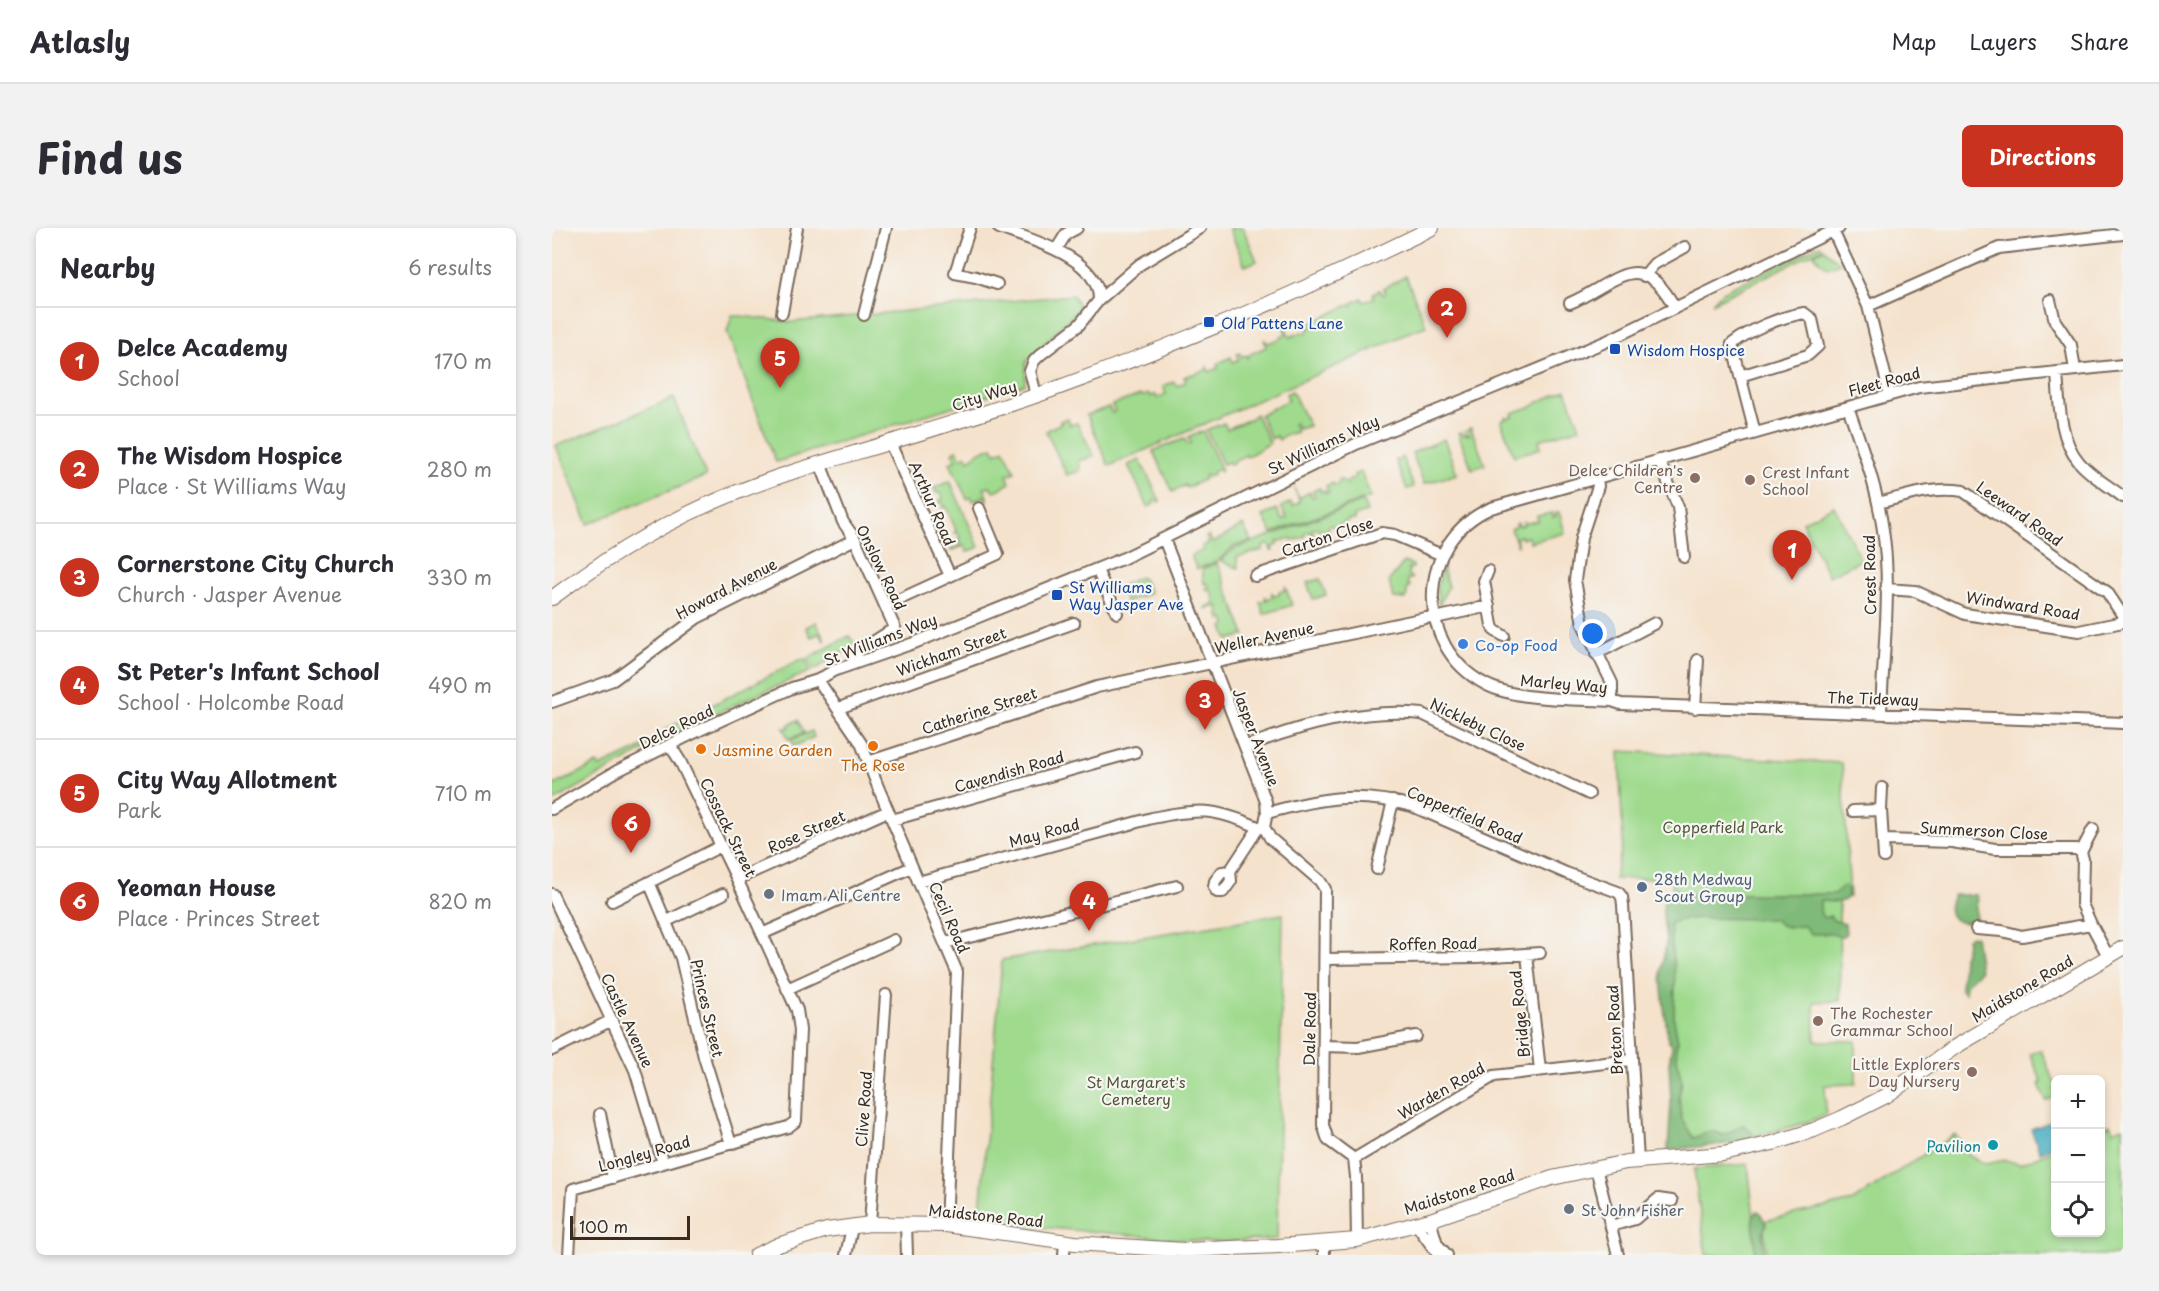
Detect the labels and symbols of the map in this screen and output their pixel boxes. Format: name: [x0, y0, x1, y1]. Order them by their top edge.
pin: 2: [1428, 288, 1466, 338]
place label: Old Pattens Lane: [1221, 311, 1343, 334]
marker: Old Pattens Lane: [1202, 315, 1216, 329]
pin: 5: [760, 338, 800, 388]
place label: Wisdom Hospice: [1627, 338, 1745, 361]
marker: Wisdom Hospice: [1608, 342, 1622, 356]
street label: Fleet Road: [1845, 360, 1923, 402]
street label: City Way: [948, 374, 1020, 416]
street label: St Williams Way: [1264, 408, 1382, 480]
street label: Arthur Road: [904, 457, 962, 549]
place label: Delce Children's Centre: [1569, 458, 1683, 498]
place label: Crest Infant School: [1762, 460, 1849, 500]
marker: Delce Children's Centre: [1688, 471, 1702, 485]
marker: Crest Infant School: [1743, 473, 1757, 487]
street label: Leeward Road: [1972, 475, 2068, 551]
street label: Carton Close: [1278, 510, 1376, 562]
street label: Onslow Road: [851, 520, 913, 614]
pin: 1: [1772, 530, 1812, 580]
street label: Crest Road: [1857, 535, 1881, 615]
street label: Howard Avenue: [671, 552, 781, 624]
place label: St Williams Way Jasper Ave: [1069, 575, 1184, 615]
street label: Windward Road: [1964, 585, 2082, 625]
marker: St Williams Way Jasper Ave: [1050, 588, 1064, 602]
street label: St Williams Way: [820, 607, 940, 671]
street label: Weller Avenue: [1212, 615, 1316, 659]
your location: [1578, 619, 1607, 648]
street label: Wickham Street: [893, 620, 1009, 682]
place label: Co-op Food: [1475, 633, 1558, 656]
marker: Co-op Food: [1456, 637, 1470, 651]
street label: Marley Way: [1519, 668, 1609, 698]
pin: 3: [1186, 680, 1224, 730]
street label: Catherine Street: [918, 681, 1040, 739]
street label: Jasper Avenue: [1228, 685, 1286, 789]
street label: The Tideway: [1827, 685, 1919, 711]
street label: Nickleby Close: [1426, 692, 1530, 756]
street label: Delce Road: [635, 698, 717, 754]
place label: Jasmine Garden: [713, 738, 833, 761]
marker: The Rose: [866, 739, 880, 753]
marker: Jasmine Garden: [694, 742, 708, 756]
street label: Cavendish Road: [951, 744, 1067, 798]
place label: The Rose: [841, 753, 905, 776]
street label: Cossack Street: [695, 773, 763, 881]
street label: Copperfield Road: [1404, 779, 1526, 849]
pin: 6: [612, 804, 650, 853]
street label: Rose Street: [763, 804, 849, 858]
street label: May Road: [1006, 812, 1082, 852]
park label: Copperfield Park: [1662, 815, 1784, 838]
street label: Summerson Close: [1919, 815, 2049, 845]
place label: 28th Medway Scout Group: [1654, 867, 1752, 907]
street label: Cecil Road: [924, 877, 976, 957]
marker: 28th Medway Scout Group: [1635, 880, 1649, 894]
pin: 4: [1070, 882, 1108, 931]
place label: Imam Ali Centre: [781, 883, 901, 906]
marker: Imam Ali Centre: [762, 887, 776, 901]
street label: Roffen Road: [1388, 931, 1478, 955]
street label: Maidstone Road: [1967, 948, 2077, 1028]
street label: Princes Street: [686, 957, 730, 1059]
street label: Castle Avenue: [596, 969, 660, 1071]
street label: Bridge Road: [1503, 969, 1535, 1059]
street label: Breton Road: [1600, 984, 1628, 1076]
street label: Dale Road: [1297, 992, 1321, 1066]
place label: The Rochester Grammar School: [1830, 1001, 1953, 1041]
marker: The Rochester Grammar School: [1811, 1014, 1825, 1028]
place label: Little Explorers Day Nursery: [1852, 1052, 1960, 1092]
street label: Warden Road: [1393, 1056, 1489, 1124]
marker: Little Explorers Day Nursery: [1965, 1065, 1979, 1079]
street label: Clive Road: [849, 1070, 877, 1148]
park label: St Margaret's Cemetery: [1086, 1070, 1186, 1110]
street label: Longley Road: [595, 1129, 693, 1177]
place label: Pavilion: [1926, 1134, 1981, 1157]
marker: Pavilion: [1986, 1138, 2000, 1152]
street label: Maidstone Road: [1401, 1162, 1517, 1220]
street label: Maidstone Road: [928, 1198, 1044, 1232]
place label: St John Fisher: [1581, 1198, 1684, 1221]
marker: St John Fisher: [1562, 1202, 1576, 1216]
scale bar: [570, 1213, 690, 1240]

